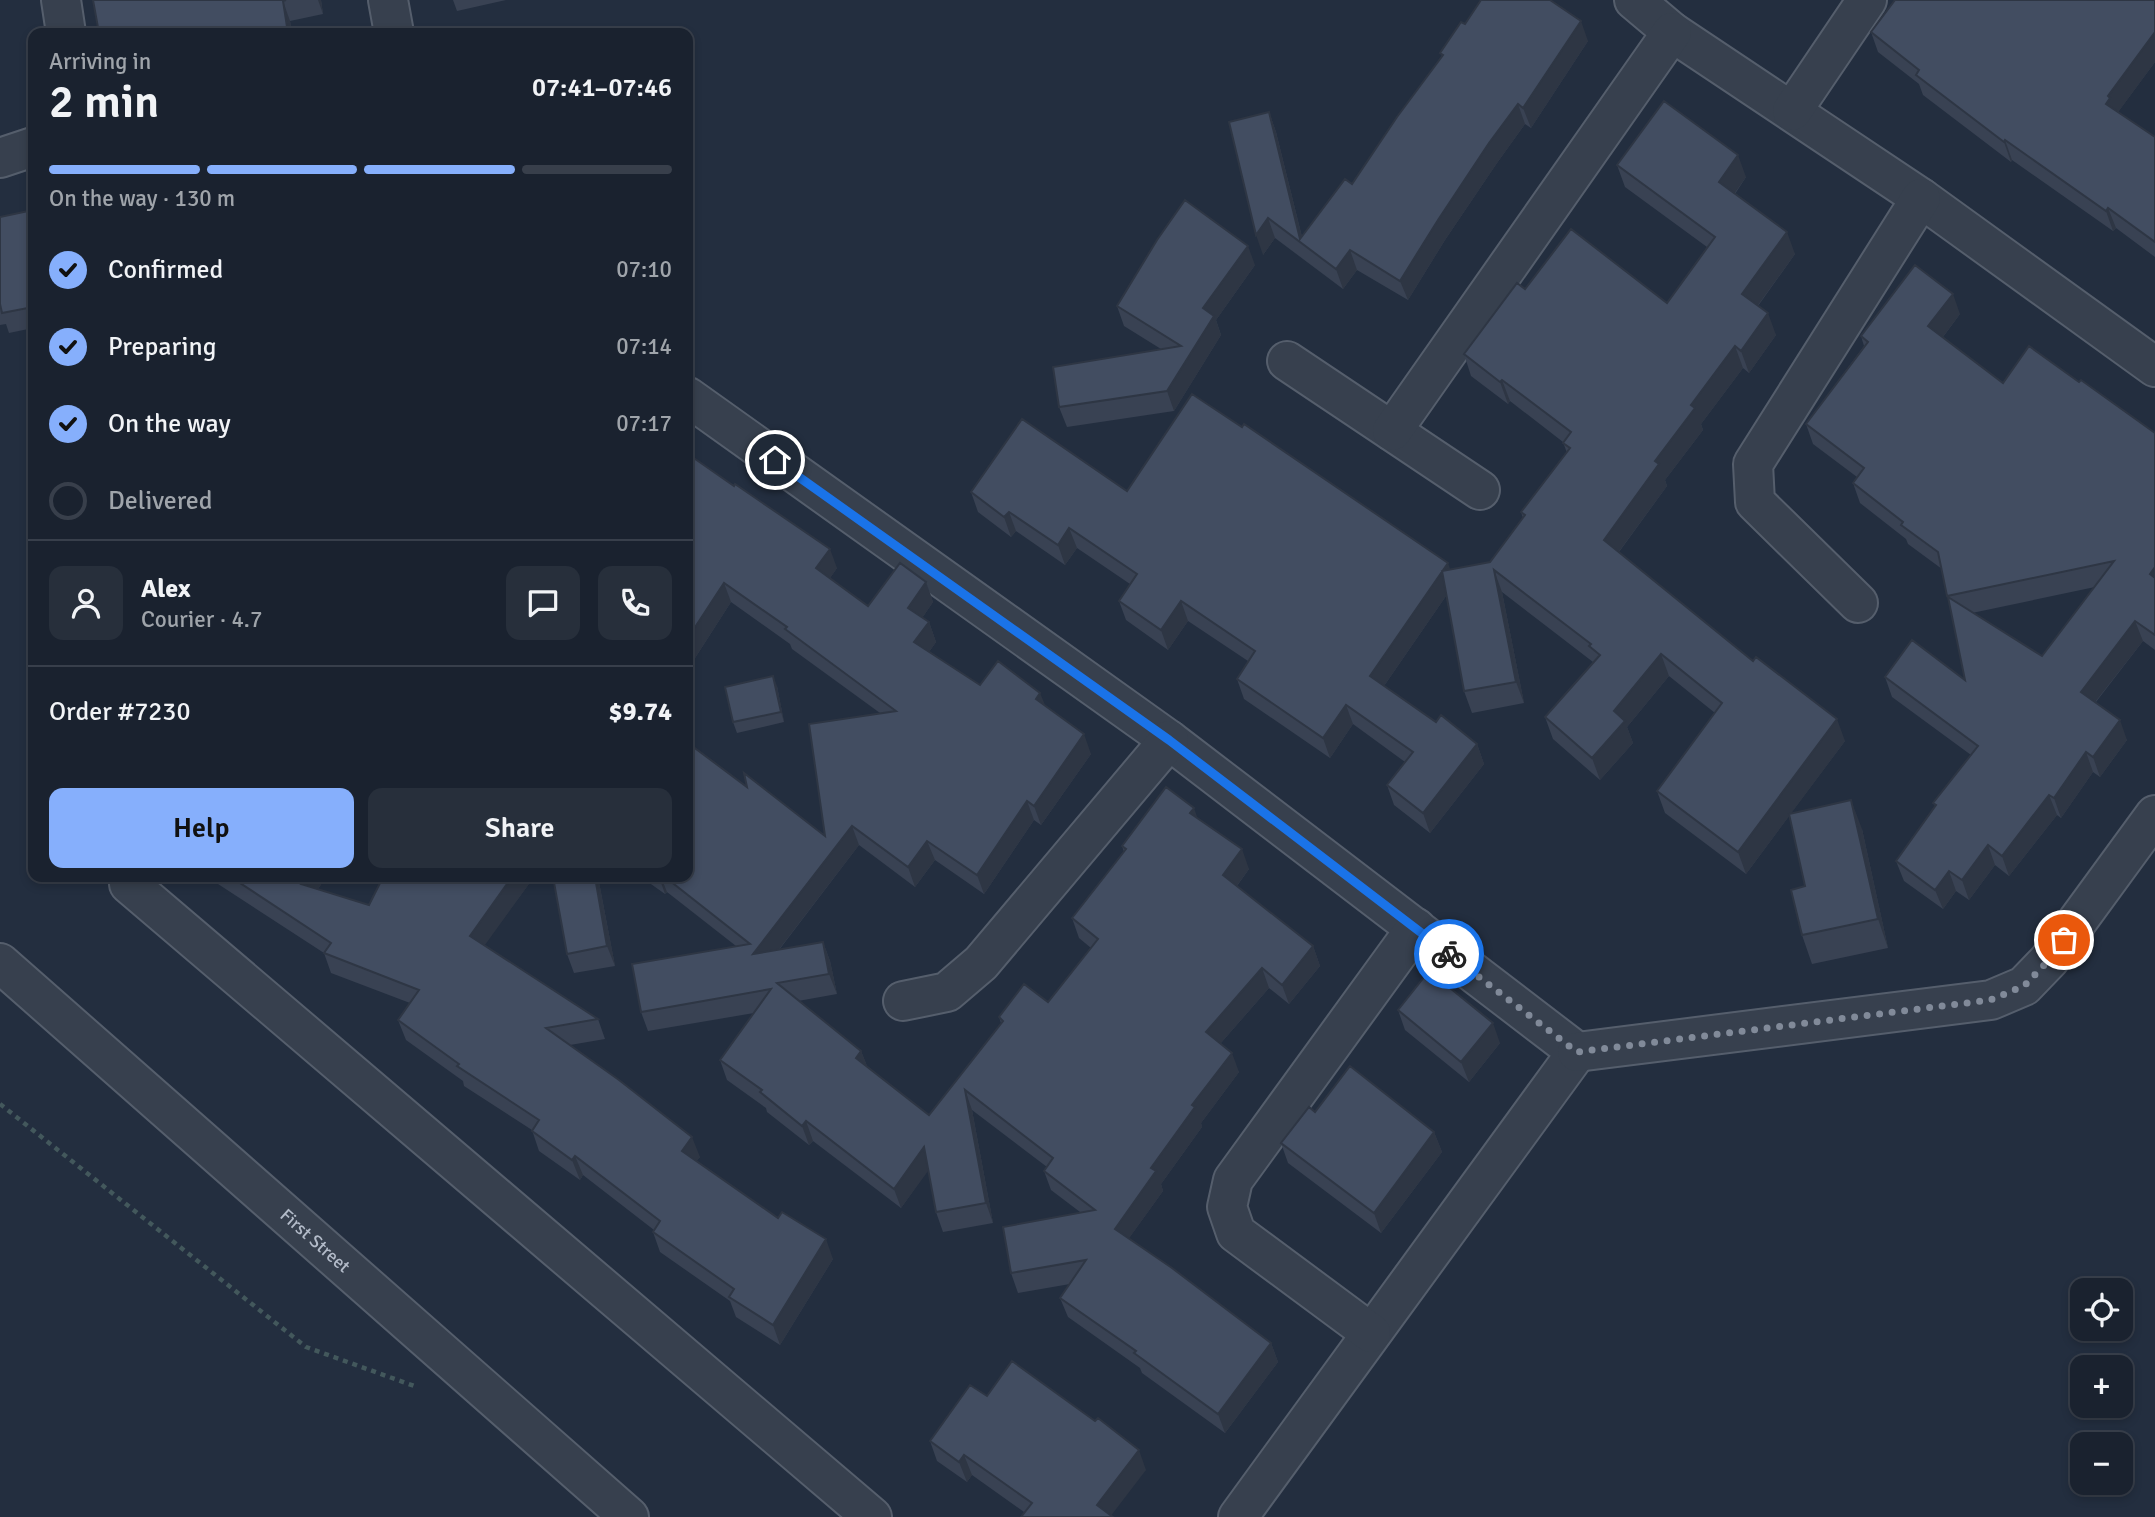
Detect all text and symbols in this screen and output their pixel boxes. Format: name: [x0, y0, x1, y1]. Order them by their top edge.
text: Arriving in: [49, 47, 151, 76]
text: 07:41–07:46: [532, 72, 672, 104]
text: 2 min: [49, 74, 159, 130]
text: On the way · 130 m: [49, 184, 235, 213]
icon: check: [49, 251, 87, 289]
text: Confirmed: [108, 254, 223, 286]
text: 07:10: [616, 255, 672, 284]
icon: check: [49, 328, 87, 366]
text: Preparing: [108, 331, 216, 363]
text: 07:14: [616, 332, 672, 361]
icon: check: [49, 405, 87, 443]
text: On the way: [108, 408, 231, 440]
text: 07:17: [616, 409, 672, 438]
pin: [745, 430, 805, 490]
icon: home: [756, 441, 794, 479]
text: Delivered: [108, 485, 213, 517]
button: person: [49, 566, 123, 640]
button: chat: [506, 566, 580, 640]
button: phone: [598, 566, 672, 640]
text: Alex: [141, 573, 191, 605]
text: Courier · 4.7: [141, 605, 262, 634]
text: Order #7230: [49, 696, 190, 728]
text: $9.74: [608, 696, 672, 728]
button: Help: [49, 788, 354, 868]
button: Share: [368, 788, 672, 868]
pin: [2034, 910, 2094, 970]
courier: [1414, 919, 1484, 989]
icon: bag: [2045, 921, 2083, 959]
icon: bike: [1430, 935, 1468, 973]
street label: First Street: [276, 1204, 355, 1277]
map controls: [2070, 1278, 2133, 1495]
button: locate: [2070, 1278, 2133, 1341]
button: +: [2070, 1355, 2133, 1418]
button: −: [2070, 1432, 2133, 1495]

